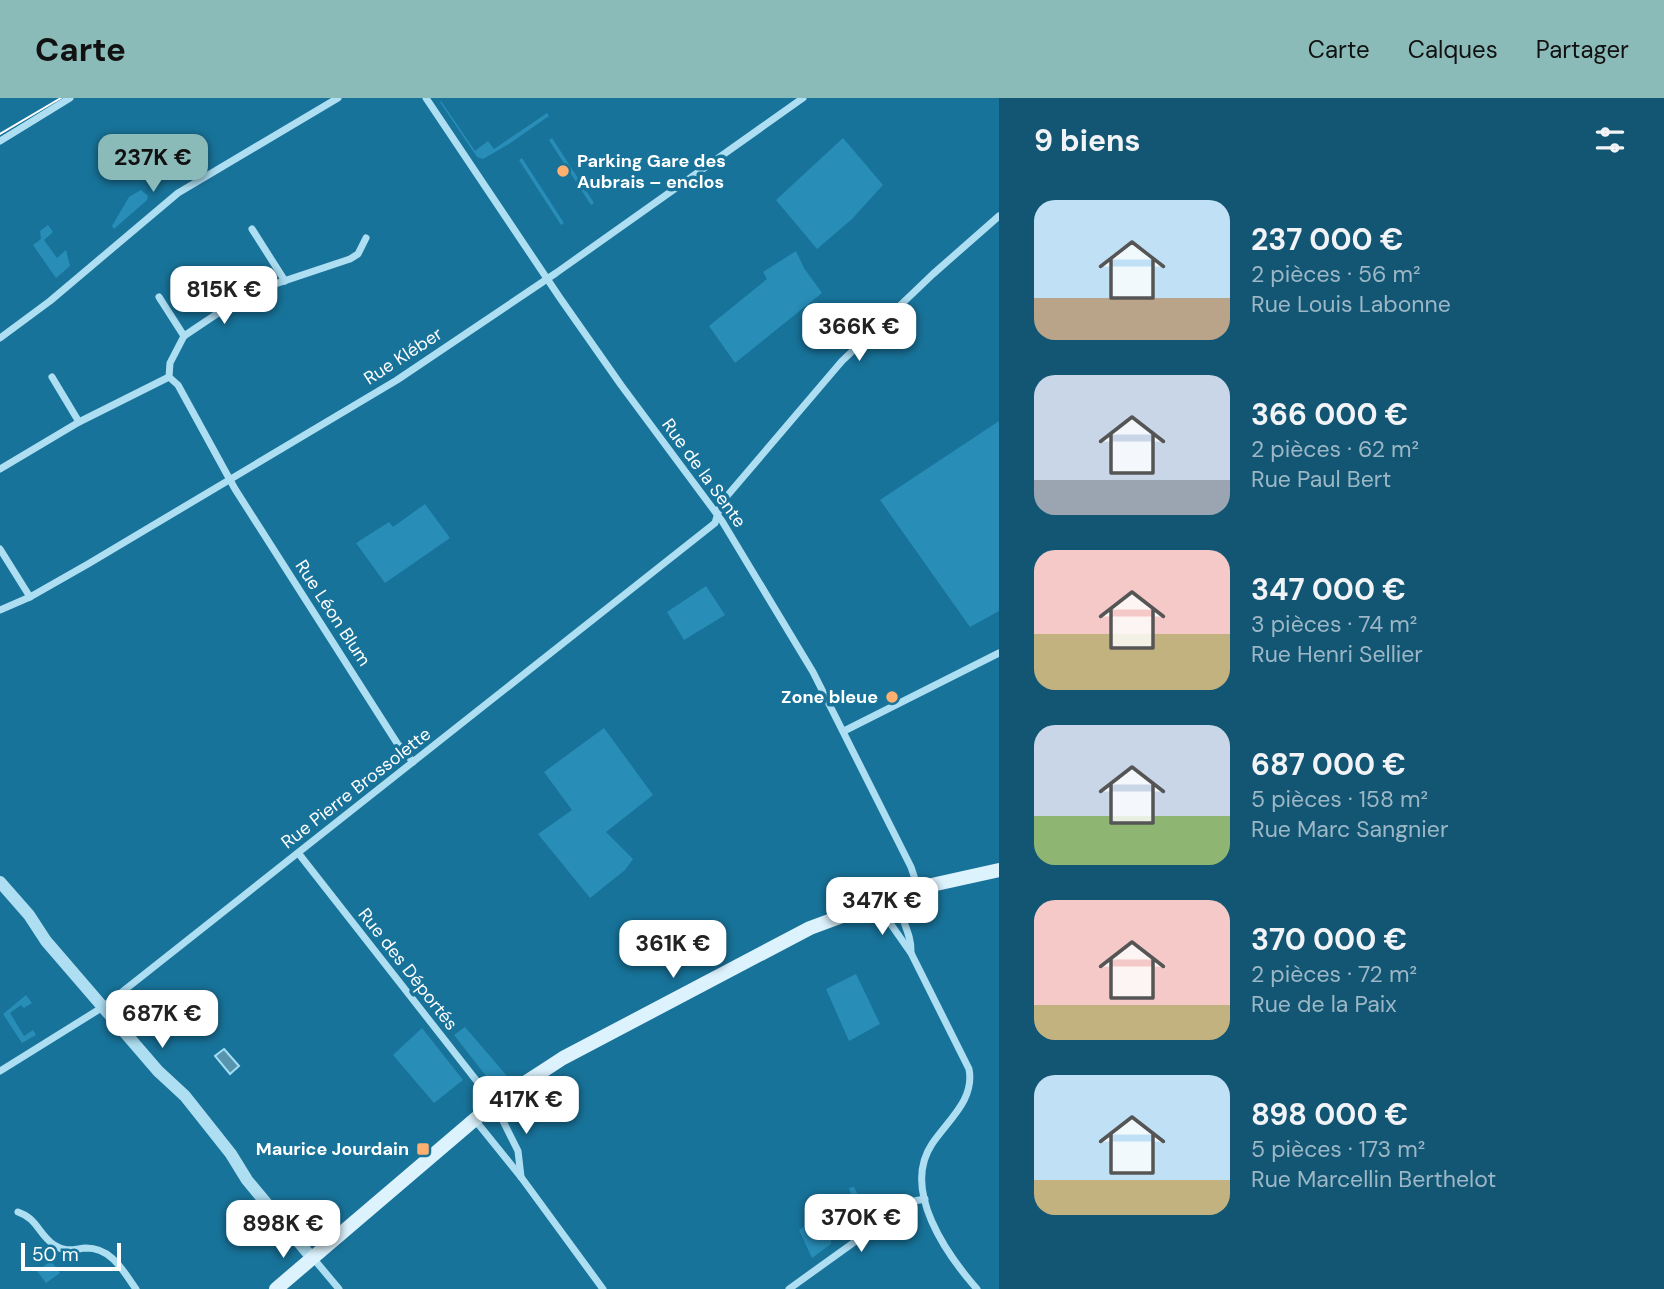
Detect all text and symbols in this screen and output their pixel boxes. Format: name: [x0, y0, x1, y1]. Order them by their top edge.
text: Carte: [35, 28, 126, 71]
text: Carte: [1308, 34, 1370, 65]
text: Calques: [1408, 34, 1498, 65]
text: Partager: [1536, 34, 1629, 65]
text: 9 biens: [1034, 121, 1141, 160]
icon: filters: [1591, 121, 1629, 159]
pin: 237K €: [96, 134, 210, 194]
text: 237K €: [114, 142, 192, 172]
place label: Parking Gare des Aubrais – enclos: [577, 149, 726, 194]
marker: Parking Gare des Aubrais – enclos: [555, 163, 571, 179]
text: 237 000 €: [1251, 220, 1403, 259]
icon: home: [1090, 228, 1174, 312]
text: 2 pièces · 56 m²: [1251, 259, 1421, 289]
pin: 815K €: [167, 266, 281, 326]
text: 815K €: [186, 274, 262, 304]
text: Rue Louis Labonne: [1251, 289, 1451, 319]
pin: 366K €: [802, 303, 916, 363]
text: 366K €: [818, 311, 900, 341]
street label: Rue Kléber: [359, 322, 447, 390]
text: 366 000 €: [1251, 395, 1408, 434]
icon: home: [1090, 403, 1174, 487]
street label: Rue de la Sente: [656, 414, 752, 532]
text: 2 pièces · 62 m²: [1251, 434, 1419, 464]
text: Rue Paul Bert: [1251, 464, 1391, 494]
street label: Rue Léon Blum: [290, 555, 376, 671]
text: 347 000 €: [1251, 570, 1406, 609]
icon: home: [1090, 578, 1174, 662]
text: 3 pièces · 74 m²: [1251, 609, 1417, 639]
text: Rue Henri Sellier: [1251, 639, 1423, 669]
place label: Zone bleue: [781, 685, 878, 709]
marker: Zone bleue: [884, 689, 900, 705]
street label: Rue Pierre Brossolette: [276, 722, 436, 854]
text: 687 000 €: [1251, 745, 1406, 784]
icon: home: [1090, 753, 1174, 837]
text: 5 pièces · 158 m²: [1251, 784, 1428, 814]
text: Rue Marc Sangnier: [1251, 814, 1448, 844]
pin: 347K €: [825, 878, 939, 937]
text: 347K €: [842, 885, 922, 915]
street label: Rue des Déportés: [353, 903, 463, 1035]
pin: 361K €: [616, 920, 730, 980]
text: 370 000 €: [1251, 920, 1407, 959]
text: 361K €: [635, 928, 711, 958]
icon: home: [1090, 928, 1174, 1012]
text: 2 pièces · 72 m²: [1251, 959, 1417, 989]
text: Rue de la Paix: [1251, 989, 1397, 1019]
pin: 687K €: [105, 990, 219, 1050]
text: 687K €: [122, 998, 202, 1028]
pin: 417K €: [469, 1076, 583, 1136]
text: 417K €: [489, 1084, 563, 1114]
text: 898 000 €: [1251, 1095, 1408, 1134]
icon: home: [1090, 1103, 1174, 1187]
text: 5 pièces · 173 m²: [1251, 1134, 1425, 1164]
place label: Maurice Jourdain: [256, 1137, 409, 1161]
marker: Maurice Jourdain: [415, 1141, 431, 1157]
text: Rue Marcellin Berthelot: [1251, 1164, 1496, 1194]
pin: 370K €: [804, 1194, 918, 1254]
pin: 898K €: [226, 1200, 340, 1260]
text: 370K €: [821, 1202, 901, 1232]
text: 898K €: [242, 1208, 324, 1238]
scale bar: [21, 1240, 121, 1272]
text: 50 m: [32, 1242, 79, 1267]

